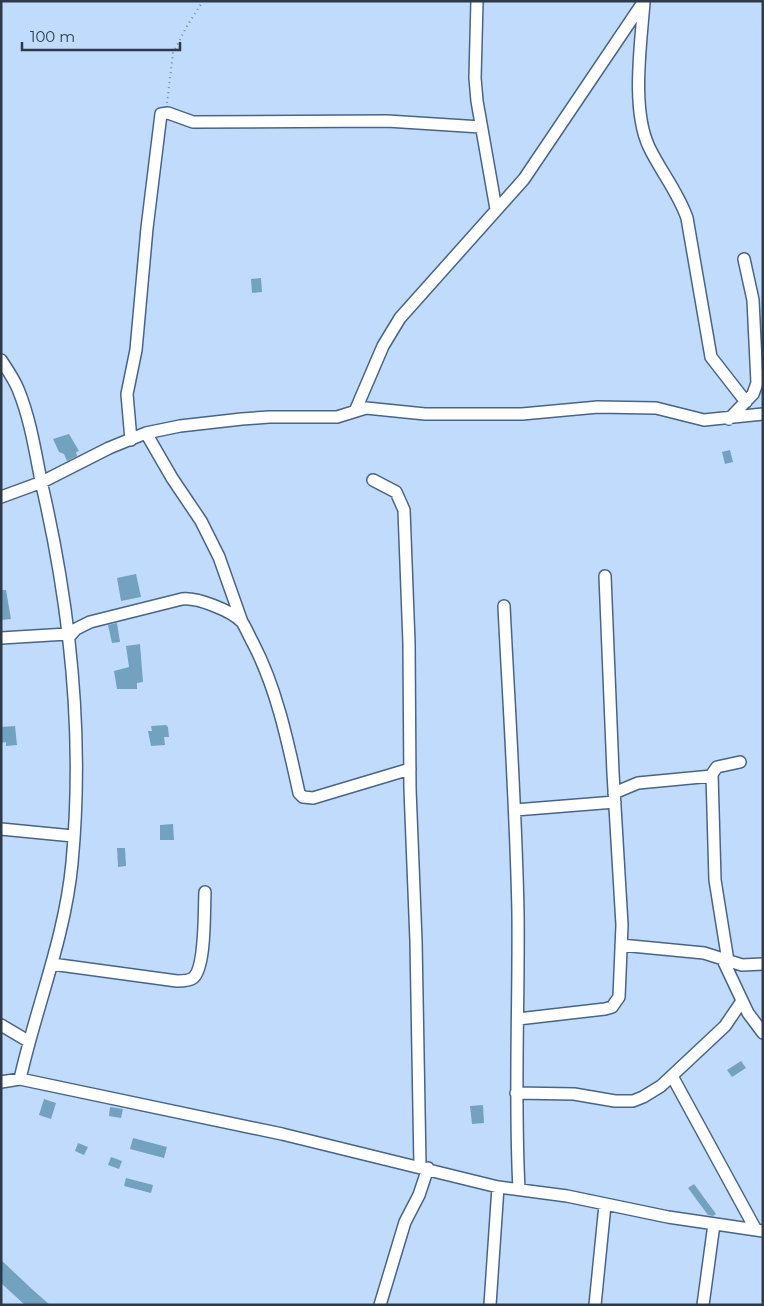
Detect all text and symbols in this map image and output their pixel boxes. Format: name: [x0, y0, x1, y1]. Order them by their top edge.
scale bar: [22, 20, 180, 52]
text: 100 m: [30, 27, 75, 46]

